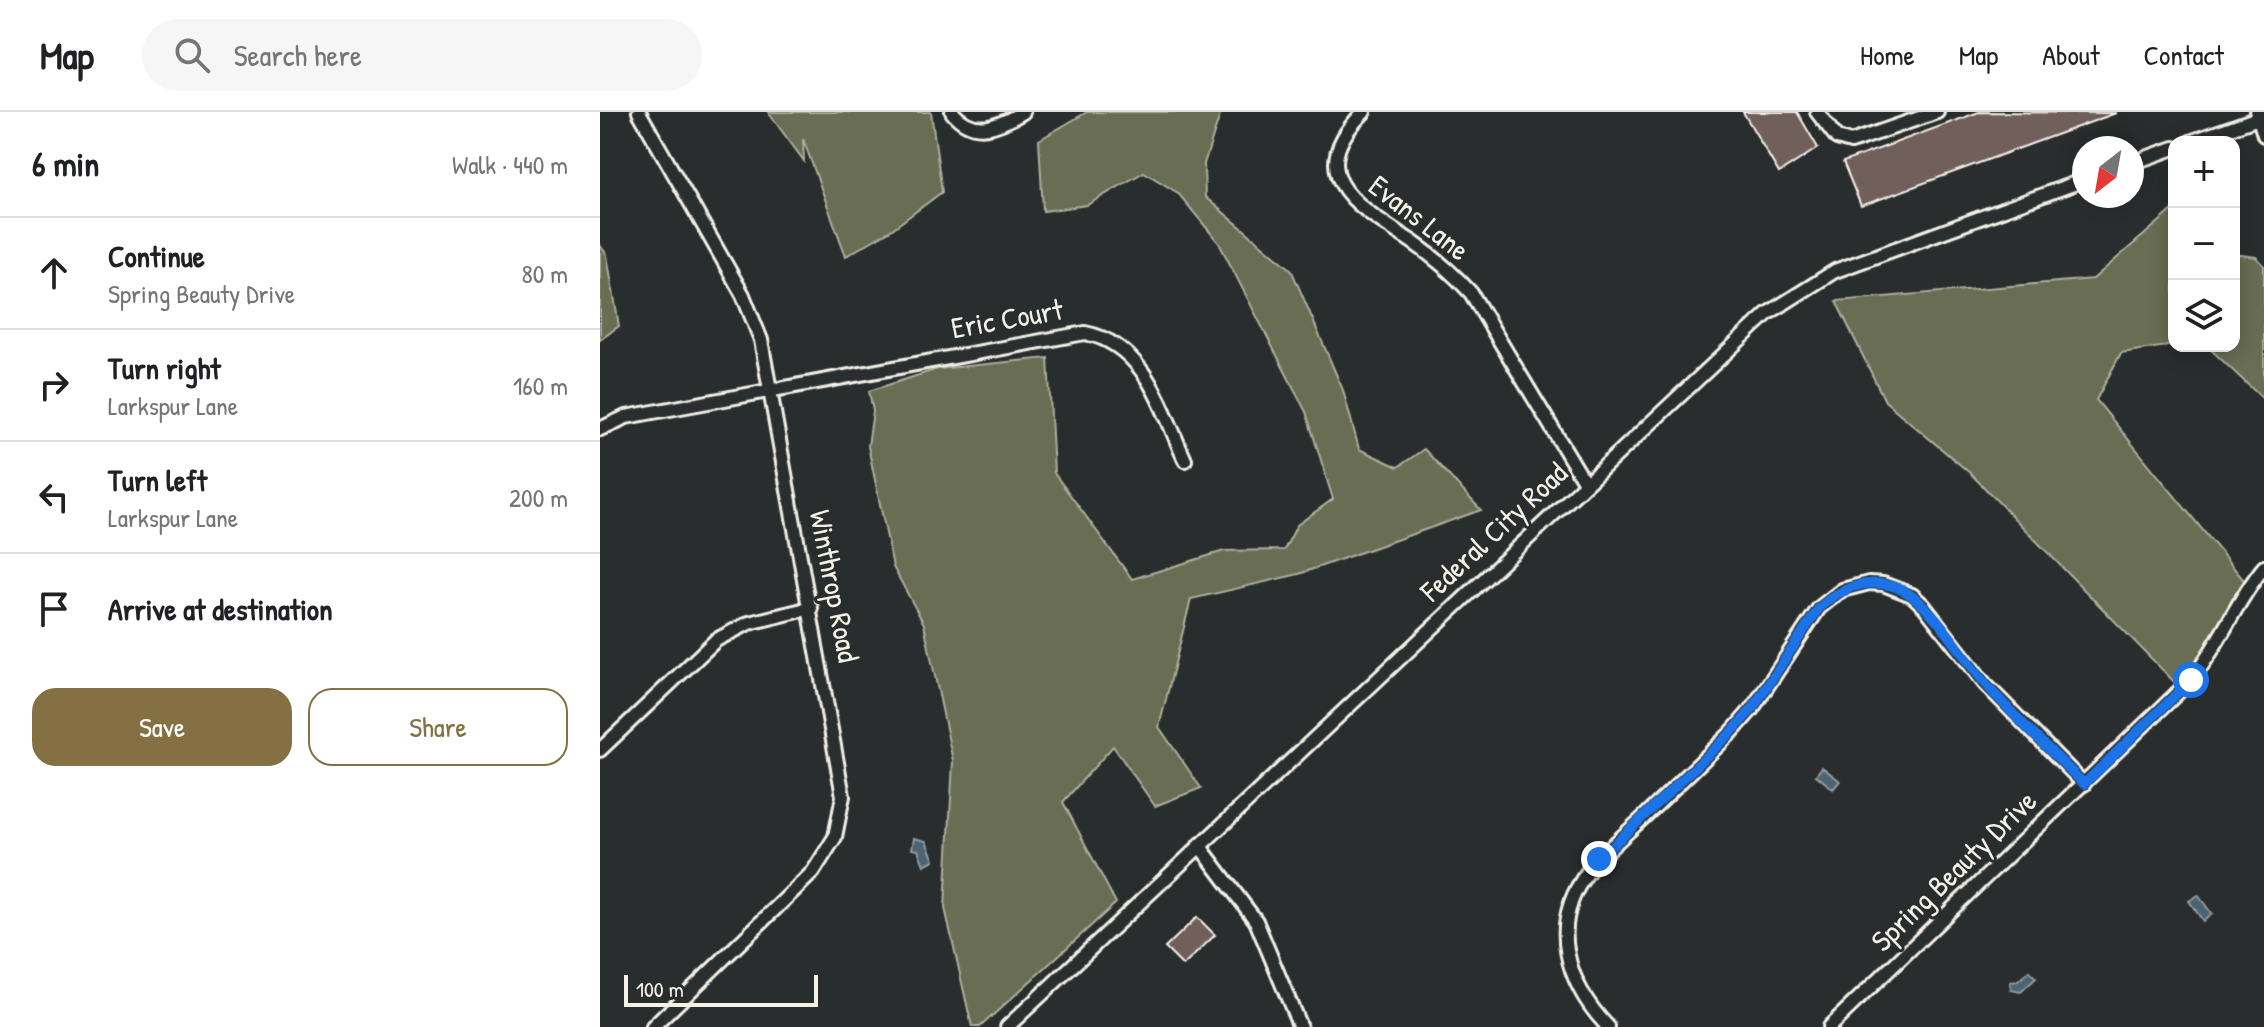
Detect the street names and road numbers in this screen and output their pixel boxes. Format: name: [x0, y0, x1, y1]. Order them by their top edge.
street label: Evans Lane: [1361, 165, 1478, 269]
street label: Eric Court: [948, 288, 1066, 347]
street label: Federal City Road: [1410, 453, 1576, 610]
street label: Winthrop Road: [801, 506, 869, 666]
street label: Spring Beauty Drive: [1862, 781, 2045, 960]

